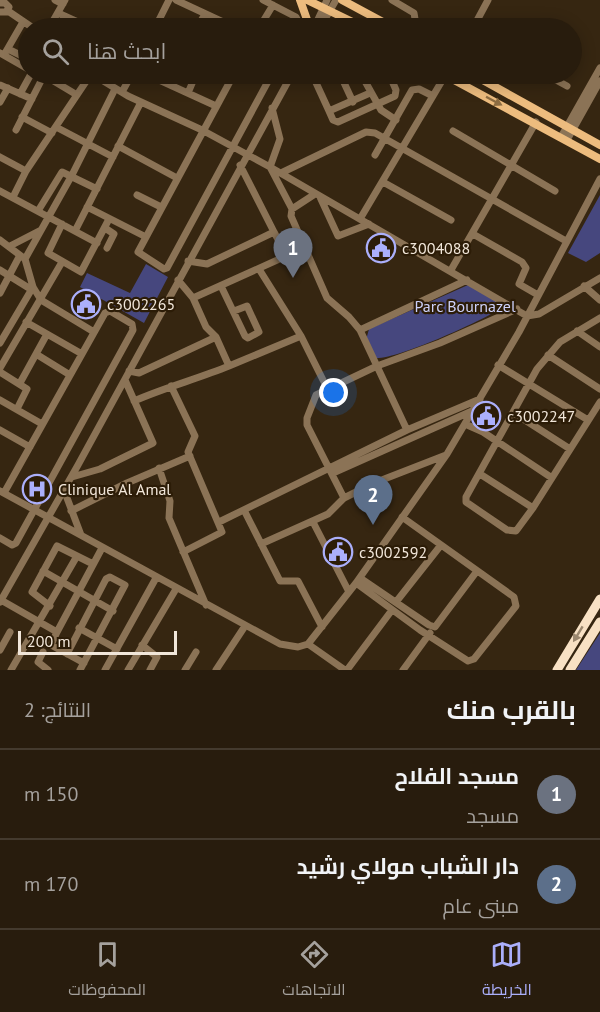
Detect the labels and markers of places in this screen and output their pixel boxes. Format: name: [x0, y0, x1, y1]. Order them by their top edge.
pin: 1: [274, 228, 312, 278]
public building icon: c3004088: [365, 232, 397, 264]
place label: c3004088: [402, 238, 470, 258]
public building icon: c3002265: [70, 288, 102, 320]
place label: c3002265: [107, 294, 175, 314]
public building icon: c3002247: [470, 400, 502, 432]
place label: c3002247: [507, 406, 575, 426]
hospital icon: Clinique Al Amal: [21, 473, 53, 505]
pin: 2: [354, 476, 392, 525]
place label: Clinique Al Amal: [58, 479, 171, 499]
public building icon: c3002592: [322, 536, 354, 568]
place label: c3002592: [359, 542, 427, 562]

